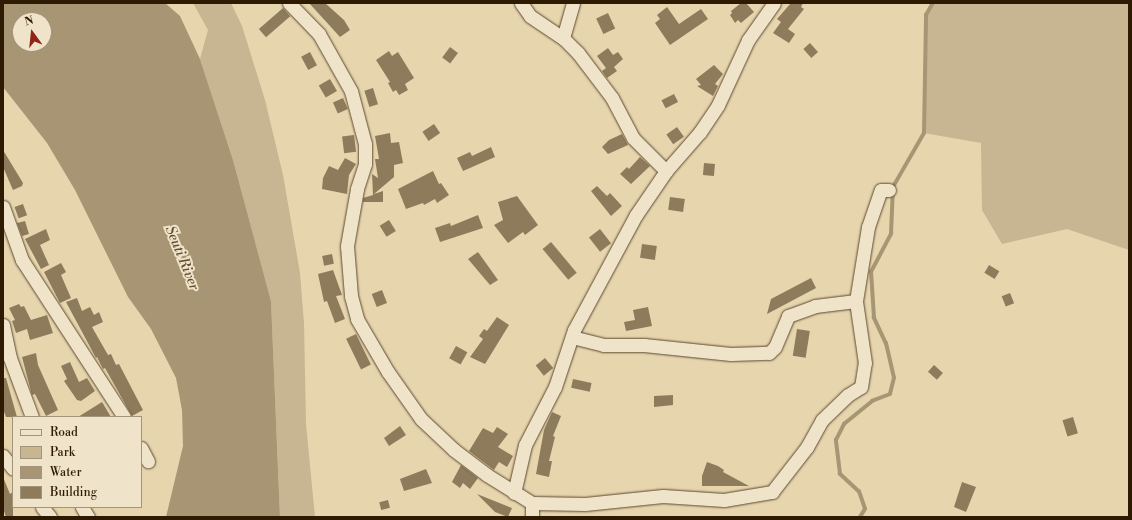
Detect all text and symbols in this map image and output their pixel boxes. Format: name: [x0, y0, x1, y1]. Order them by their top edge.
north arrow: [12, 12, 52, 52]
text: N: [23, 13, 35, 29]
water label: Seuti River: [161, 223, 203, 293]
legend: [12, 416, 142, 508]
text: Road: [50, 425, 78, 440]
text: Park: [50, 445, 75, 460]
text: Water: [50, 465, 82, 480]
text: Building: [50, 485, 97, 500]

